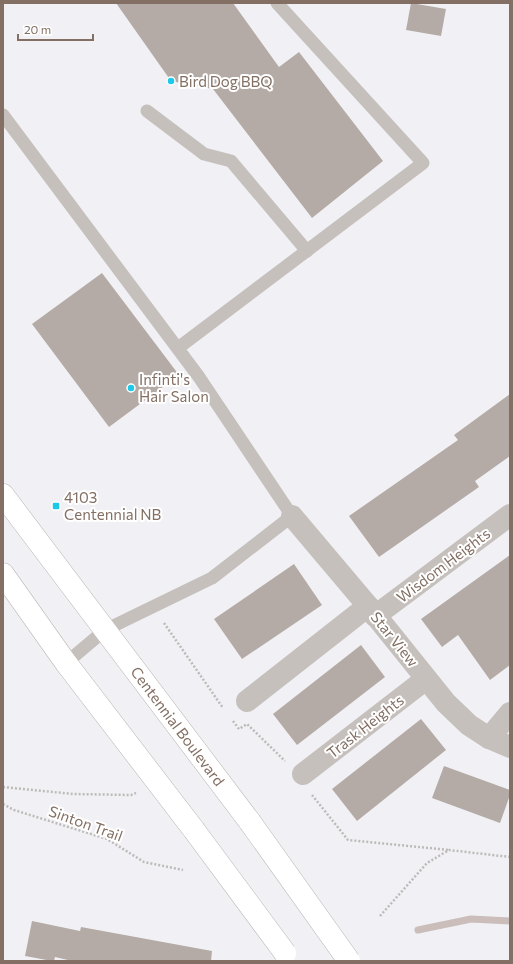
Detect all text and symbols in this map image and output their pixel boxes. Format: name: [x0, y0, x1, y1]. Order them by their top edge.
scale bar: [18, 16, 93, 42]
text: 20 m: [24, 22, 51, 36]
place label: Bird Dog BBQ: [179, 72, 272, 90]
marker: Bird Dog BBQ: [166, 76, 176, 86]
place label: Infinti's Hair Salon: [139, 370, 209, 405]
marker: Infinti's Hair Salon: [126, 383, 136, 393]
place label: 4103 Centennial NB: [64, 488, 162, 523]
marker: 4103 Centennial NB: [51, 501, 61, 511]
street label: Wisdom Heights: [393, 524, 493, 606]
street label: Star View: [367, 608, 423, 670]
street label: Centennial Boulevard: [127, 663, 229, 789]
street label: Trask Heights: [323, 690, 407, 762]
street label: Sinton Trail: [47, 801, 125, 845]

